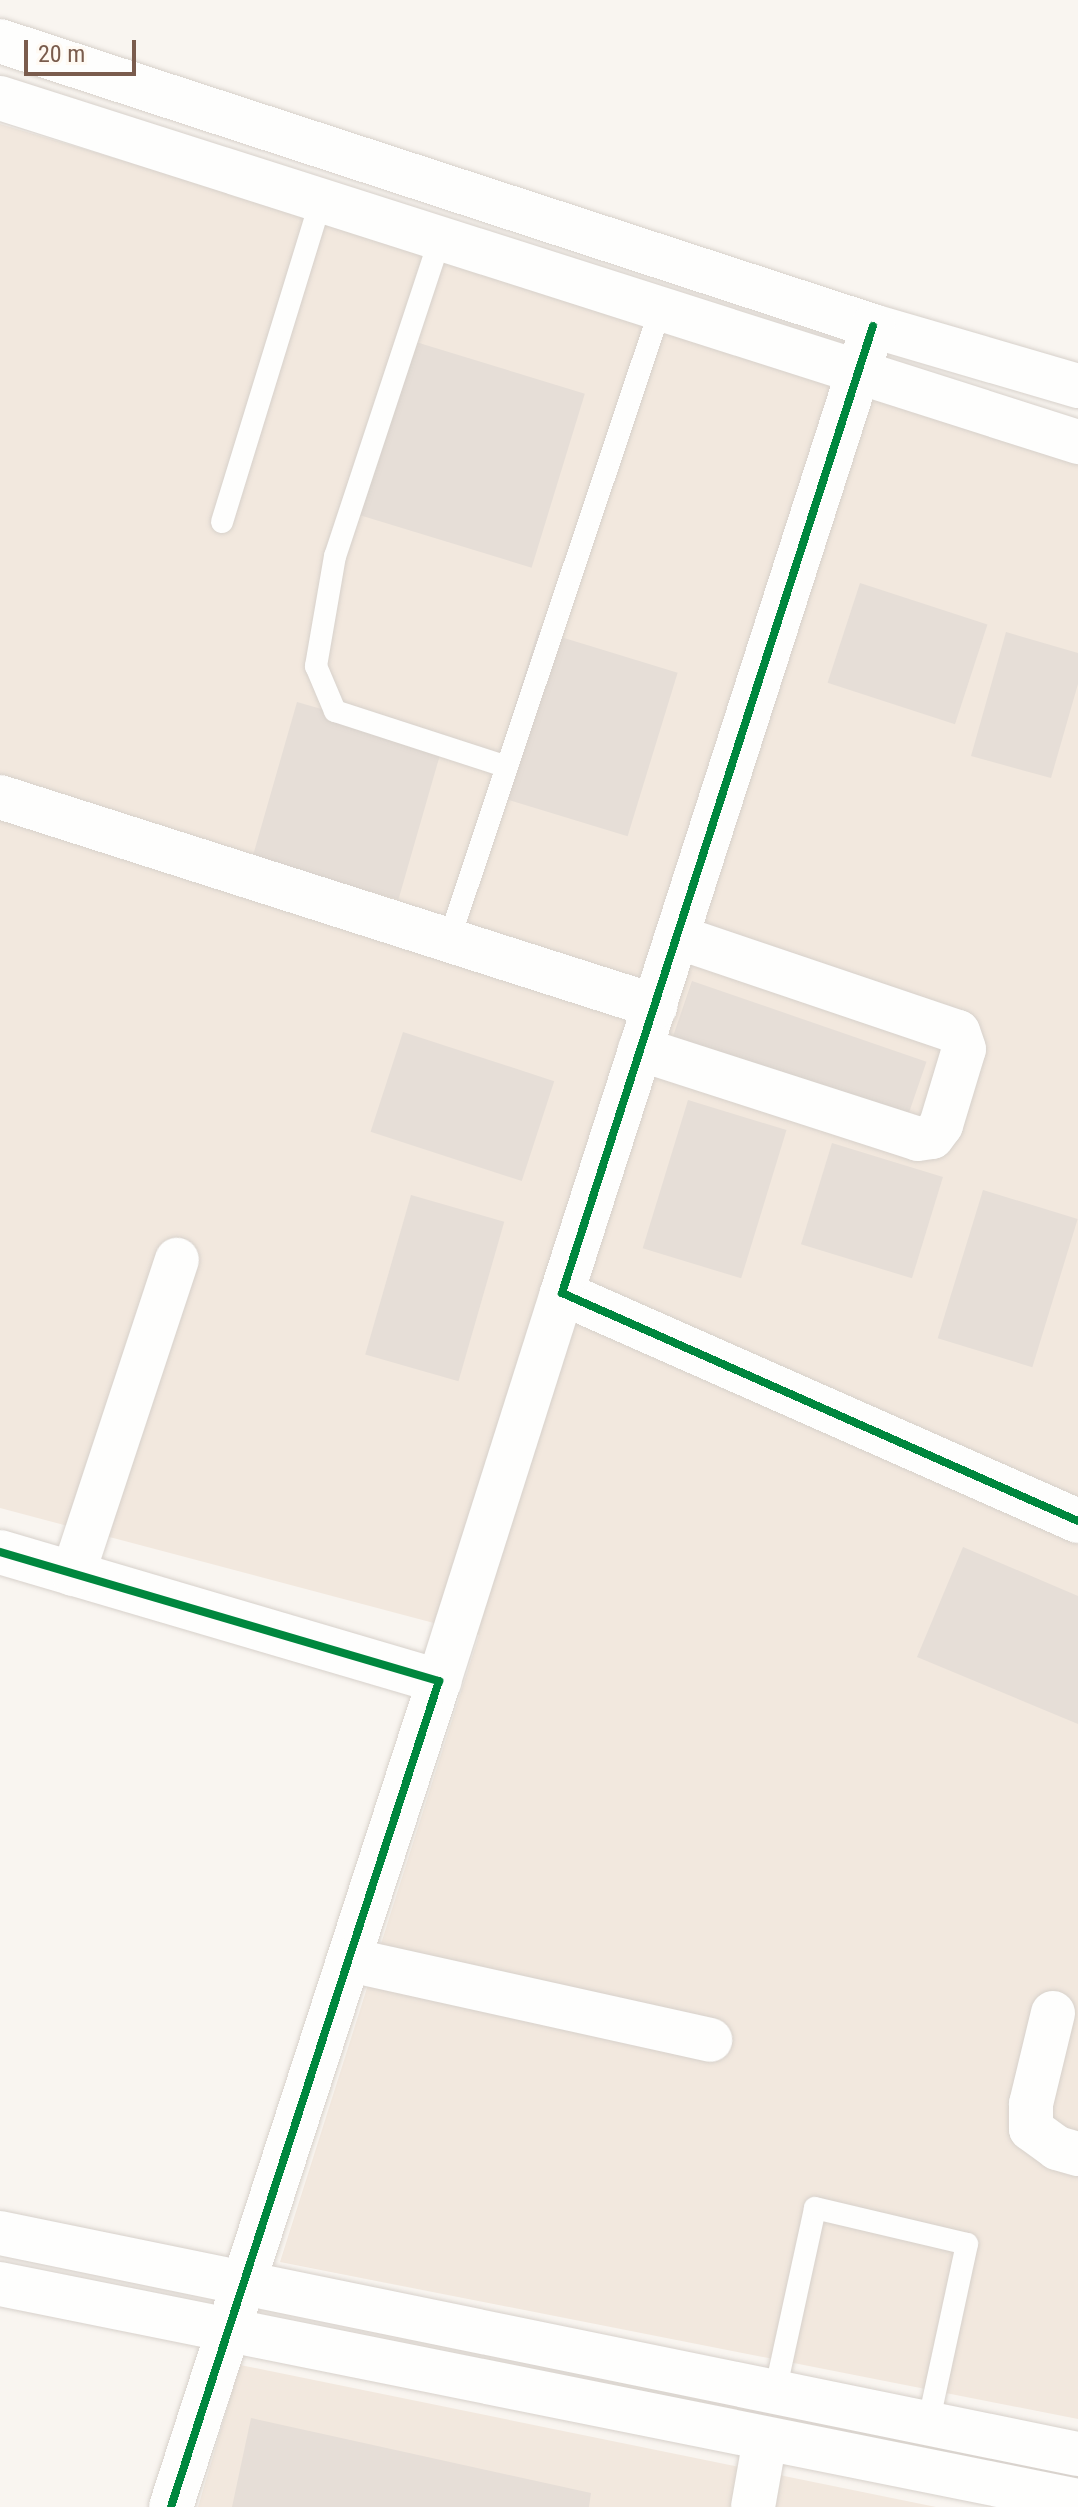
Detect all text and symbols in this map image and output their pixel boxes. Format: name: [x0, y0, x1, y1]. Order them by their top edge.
scale bar: [28, 24, 140, 74]
text: 20 m: [38, 40, 85, 68]

